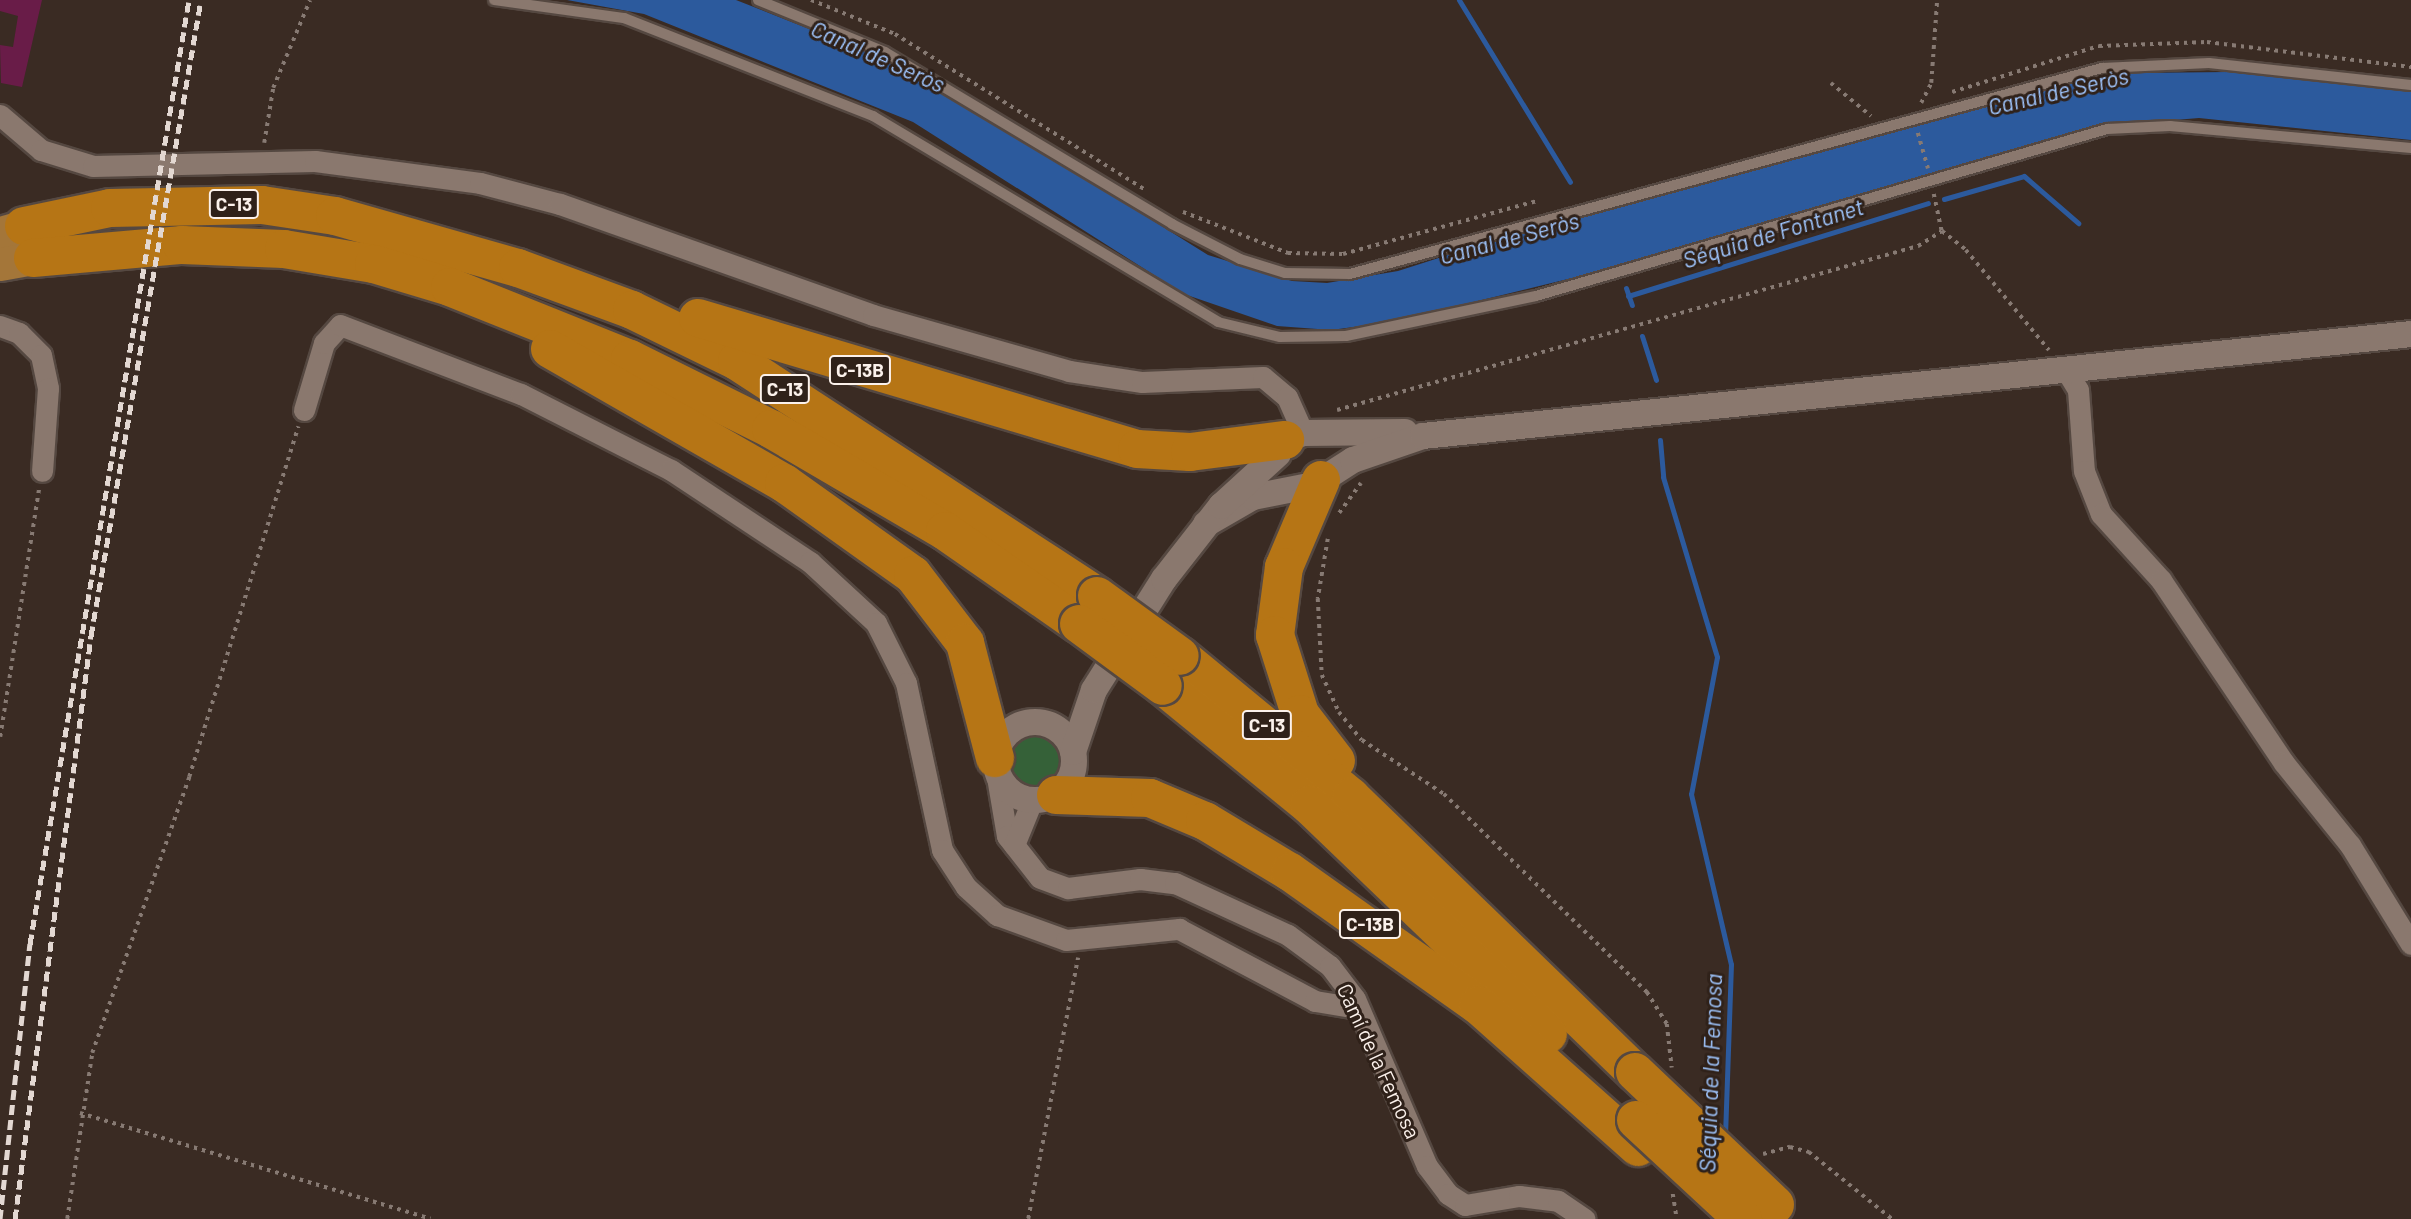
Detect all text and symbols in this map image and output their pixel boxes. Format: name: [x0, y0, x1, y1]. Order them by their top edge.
water label: Canal de Seròs: [807, 14, 949, 98]
water label: Canal de Seròs: [1985, 61, 2131, 121]
road number: C-13: [208, 188, 260, 220]
water label: Séquia de Fontanet: [1679, 192, 1867, 274]
water label: Canal de Seròs: [1436, 206, 1582, 270]
road number: C-13B: [828, 354, 892, 386]
road number: C-13: [759, 374, 811, 404]
road number: C-13: [1241, 710, 1293, 740]
road number: C-13B: [1338, 908, 1402, 940]
water label: Séquia de la Femosa: [1693, 973, 1727, 1173]
street label: Camí de la Femosa: [1332, 980, 1426, 1142]

